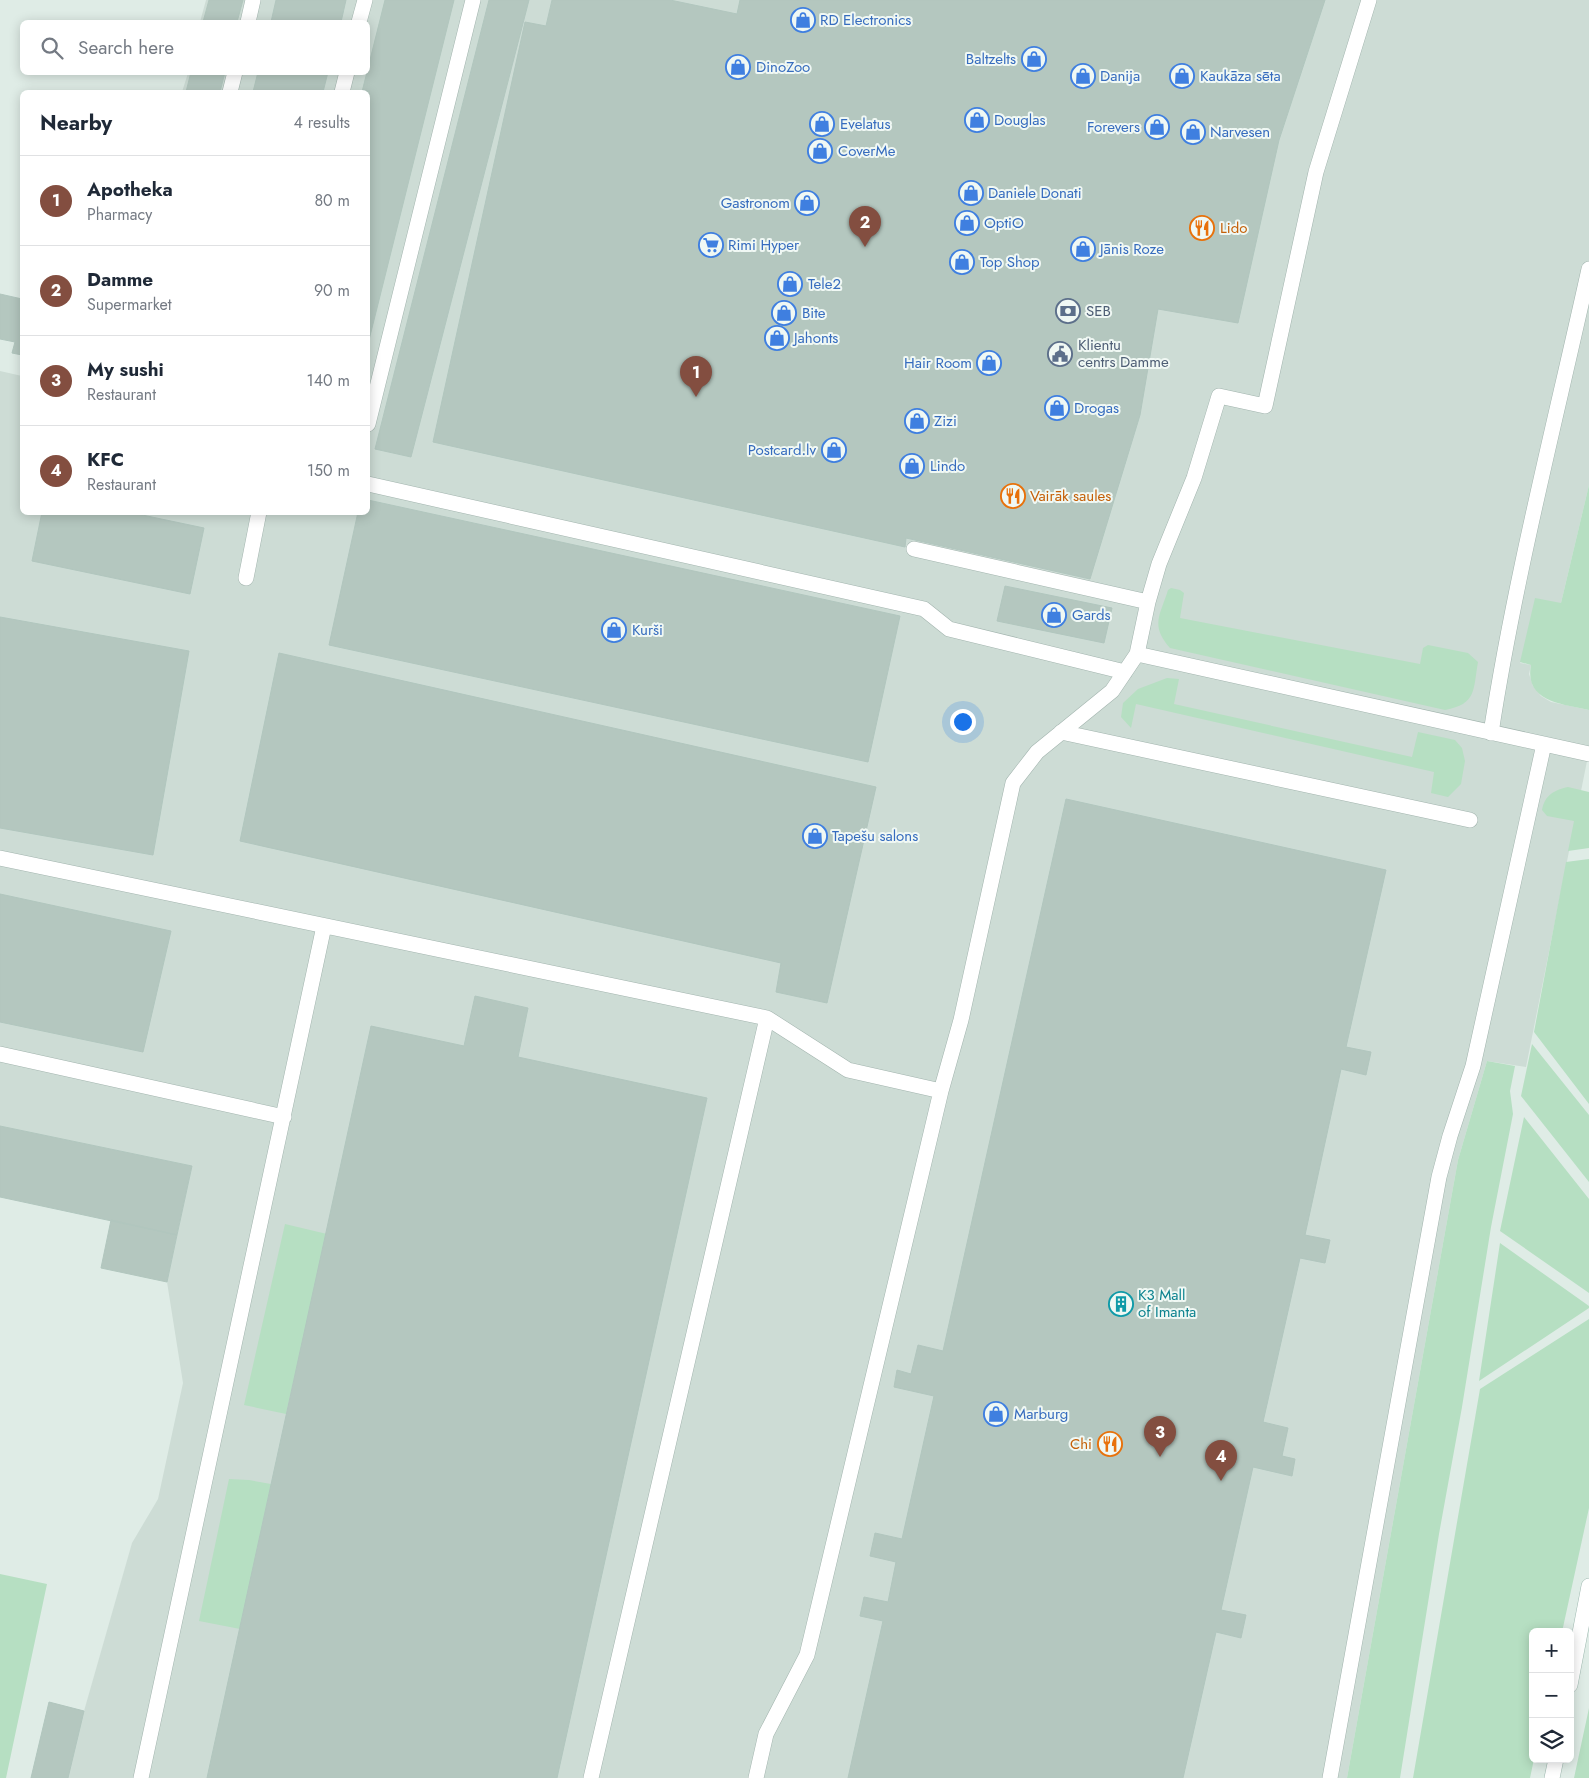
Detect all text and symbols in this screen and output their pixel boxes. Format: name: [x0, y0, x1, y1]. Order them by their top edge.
shop icon: RD Electronics: [790, 7, 816, 33]
place label: RD Electronics: [820, 9, 911, 31]
search box: [20, 20, 370, 75]
icon: search: [38, 34, 66, 62]
text: Search here: [78, 34, 174, 61]
shop icon: Baltzelts: [1021, 46, 1047, 72]
place label: Baltzelts: [966, 48, 1016, 70]
shop icon: DinoZoo: [725, 54, 751, 80]
place label: DinoZoo: [756, 56, 810, 78]
shop icon: Danija: [1070, 63, 1096, 89]
shop icon: Kaukāza sēta: [1169, 63, 1195, 89]
place label: Danija: [1100, 65, 1140, 87]
place label: Kaukāza sēta: [1200, 65, 1281, 87]
shop icon: Douglas: [964, 107, 990, 133]
text: Nearby: [40, 108, 112, 138]
place label: Douglas: [994, 109, 1046, 131]
text: 4 results: [294, 111, 350, 134]
shop icon: Evelatus: [809, 111, 835, 137]
place label: Evelatus: [840, 113, 891, 135]
shop icon: Forevers: [1144, 114, 1170, 140]
place label: Forevers: [1087, 116, 1140, 138]
shop icon: Narvesen: [1180, 119, 1206, 145]
place label: Narvesen: [1210, 121, 1270, 143]
shop icon: CoverMe: [807, 138, 833, 164]
place label: CoverMe: [838, 140, 896, 162]
text: Apotheka: [87, 176, 173, 203]
shop icon: Daniele Donati: [958, 180, 984, 206]
place label: Daniele Donati: [988, 182, 1082, 204]
text: 1: [52, 189, 60, 212]
text: 80 m: [314, 189, 350, 212]
shop icon: Gastronom: [794, 190, 820, 216]
place label: Gastronom: [721, 192, 790, 214]
text: Pharmacy: [87, 203, 152, 226]
pin: 2: [849, 206, 881, 247]
shop icon: OptiO: [954, 210, 980, 236]
place label: OptiO: [984, 212, 1024, 234]
restaurant icon: Lido: [1189, 215, 1215, 241]
place label: Lido: [1220, 217, 1247, 239]
supermarket icon: Rimi Hyper: [698, 232, 724, 258]
place label: Rimi Hyper: [728, 234, 800, 256]
shop icon: Jānis Roze: [1070, 236, 1096, 262]
place label: Jānis Roze: [1098, 238, 1164, 260]
shop icon: Top Shop: [949, 249, 975, 275]
place label: Top Shop: [980, 251, 1040, 273]
text: Damme: [87, 266, 153, 293]
shop icon: Tele2: [777, 271, 803, 297]
place label: Tele2: [808, 273, 841, 295]
text: 2: [51, 279, 61, 302]
text: 90 m: [314, 279, 350, 302]
text: Supermarket: [87, 293, 172, 316]
bank icon: SEB: [1055, 298, 1081, 324]
shop icon: Bite: [771, 300, 797, 326]
place label: SEB: [1086, 300, 1111, 322]
place label: Bite: [802, 302, 826, 324]
shop icon: Jahonts: [764, 325, 790, 351]
place label: Jahonts: [792, 327, 838, 349]
place label: Klientu centrs Damme: [1078, 334, 1169, 373]
public building icon: Klientu centrs Damme: [1047, 341, 1073, 367]
shop icon: Hair Room: [976, 350, 1002, 376]
place label: Hair Room: [904, 352, 972, 374]
text: My sushi: [87, 356, 164, 383]
pin: 1: [680, 356, 712, 397]
text: 3: [51, 369, 61, 392]
text: 140 m: [307, 369, 350, 392]
text: Restaurant: [87, 383, 156, 406]
shop icon: Drogas: [1044, 395, 1070, 421]
place label: Drogas: [1074, 397, 1119, 419]
shop icon: Zizi: [904, 408, 930, 434]
place label: Zizi: [934, 410, 957, 432]
shop icon: Postcard.lv: [821, 437, 847, 463]
place label: Postcard.lv: [748, 439, 816, 461]
text: KFC: [87, 446, 124, 473]
shop icon: Lindo: [899, 453, 925, 479]
place label: Lindo: [930, 455, 965, 477]
text: 4: [50, 459, 62, 482]
text: 150 m: [307, 459, 350, 482]
text: Restaurant: [87, 473, 156, 496]
restaurant icon: Vairāk saules: [1000, 483, 1026, 509]
place label: Vairāk saules: [1030, 485, 1111, 507]
shop icon: Gards: [1041, 602, 1067, 628]
place label: Gards: [1072, 604, 1111, 626]
shop icon: Kurši: [601, 617, 627, 643]
place label: Kurši: [632, 619, 663, 641]
your location: [950, 709, 976, 735]
shop icon: Tapešu salons: [802, 823, 828, 849]
place label: Tapešu salons: [832, 825, 918, 847]
place label: K3 Mall of Imanta: [1138, 1284, 1196, 1323]
building icon: K3 Mall of Imanta: [1108, 1291, 1134, 1317]
shop icon: Marburg: [983, 1401, 1009, 1427]
place label: Marburg: [1014, 1403, 1068, 1425]
pin: 3: [1144, 1416, 1176, 1457]
restaurant icon: Chi: [1097, 1431, 1123, 1457]
place label: Chi: [1070, 1433, 1092, 1455]
pin: 4: [1205, 1440, 1237, 1481]
map controls: [1529, 1628, 1574, 1763]
button: +: [1529, 1628, 1574, 1673]
button: −: [1529, 1673, 1574, 1718]
button: layers: [1529, 1718, 1574, 1763]

